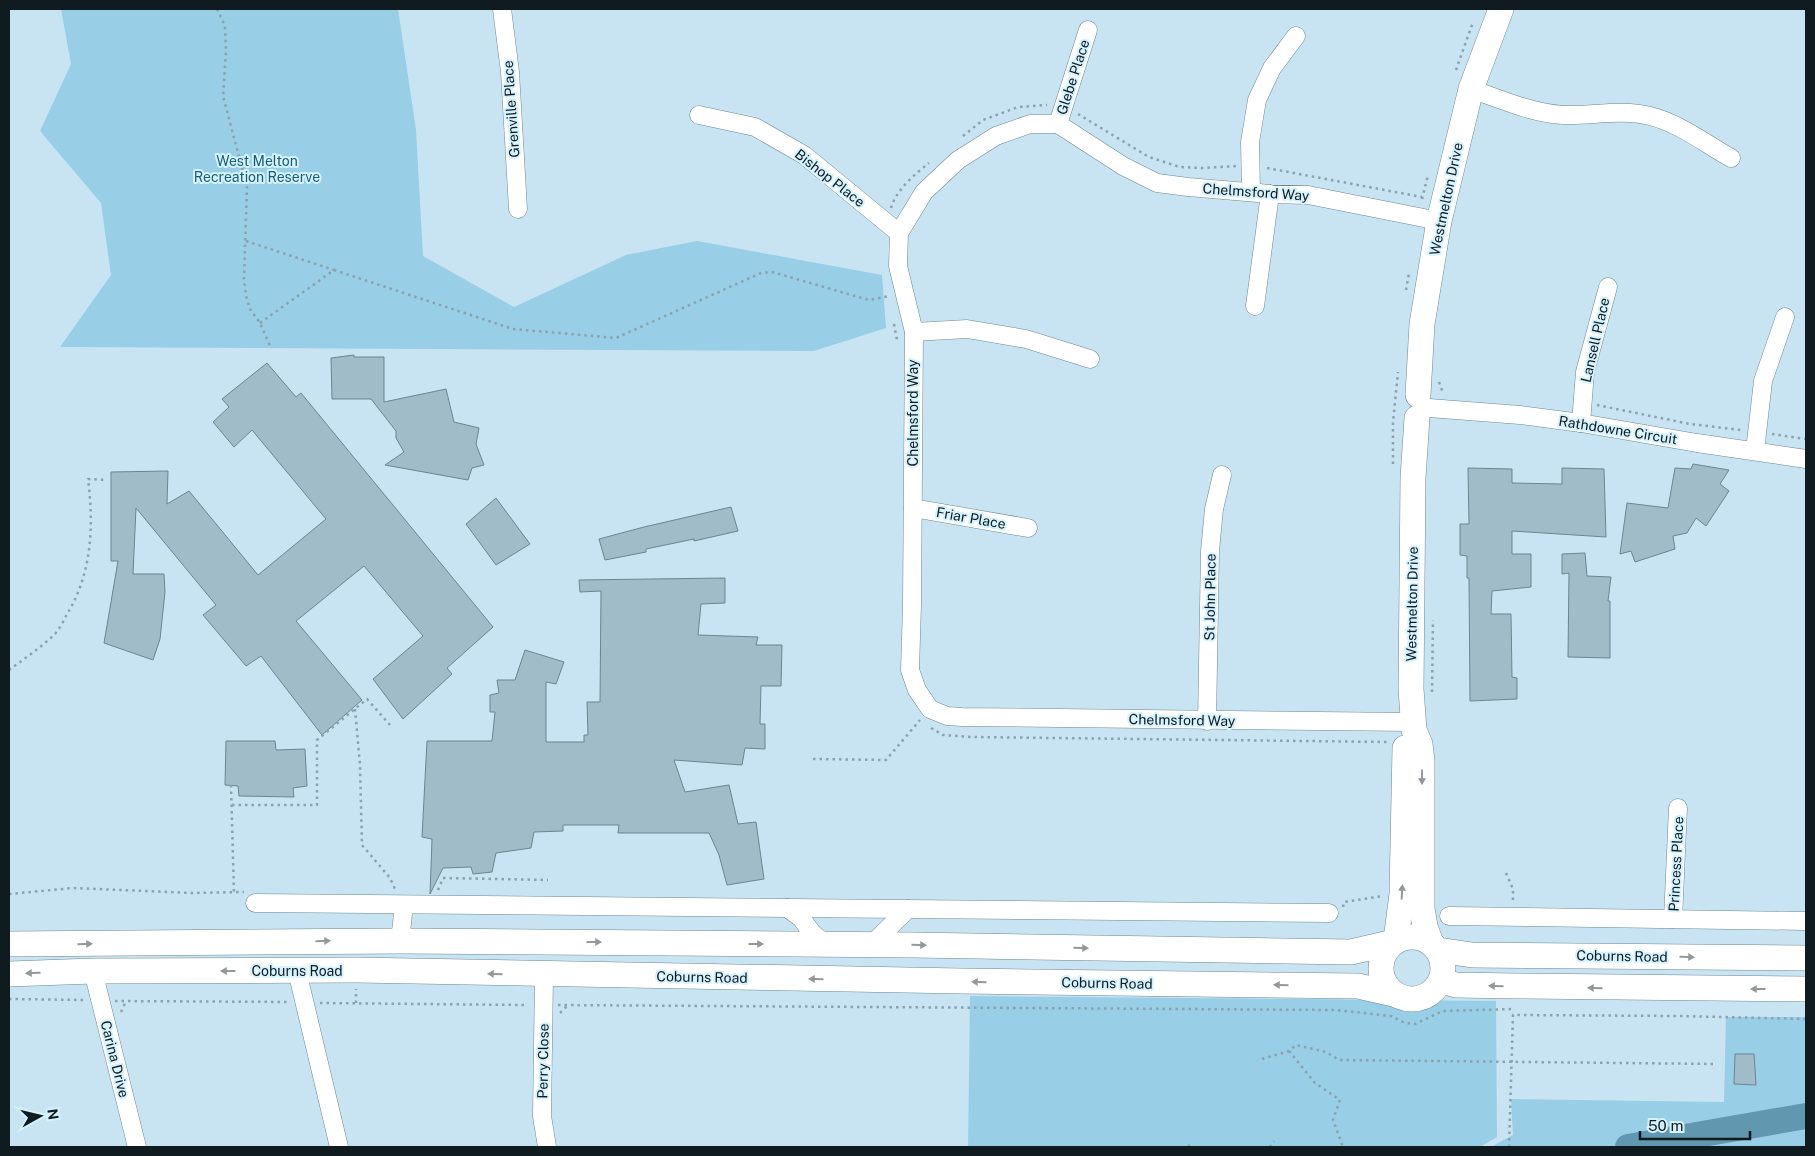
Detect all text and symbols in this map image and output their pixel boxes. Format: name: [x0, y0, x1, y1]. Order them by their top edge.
street label: Glebe Place: [1053, 37, 1093, 117]
street label: Grenville Place: [500, 60, 522, 158]
street label: Westmelton Drive: [1426, 141, 1466, 257]
street label: Bishop Place: [792, 146, 868, 210]
park label: West Melton Recreation Reserve: [194, 153, 320, 185]
street label: Chelmsford Way: [1202, 180, 1310, 204]
street label: Lansell Place: [1577, 296, 1613, 384]
street label: Chelmsford Way: [905, 359, 921, 466]
street label: Rathdowne Circuit: [1557, 413, 1679, 447]
street label: Friar Place: [935, 504, 1007, 532]
street label: Westmelton Drive: [1403, 546, 1421, 662]
street label: St John Place: [1201, 553, 1219, 641]
street label: Chelmsford Way: [1128, 711, 1236, 729]
one-way arrow: [1418, 770, 1426, 786]
street label: Princess Place: [1666, 816, 1686, 912]
one-way arrow: [1398, 884, 1406, 900]
one-way arrow: [315, 937, 331, 945]
one-way arrow: [586, 938, 602, 946]
one-way arrow: [77, 939, 93, 947]
one-way arrow: [749, 940, 765, 948]
one-way arrow: [911, 941, 927, 949]
one-way arrow: [1074, 944, 1090, 952]
street label: Coburns Road: [1576, 947, 1668, 965]
one-way arrow: [1679, 953, 1695, 961]
street label: Coburns Road: [251, 963, 343, 979]
one-way arrow: [219, 967, 235, 975]
street label: Coburns Road: [656, 968, 748, 986]
one-way arrow: [25, 969, 41, 977]
one-way arrow: [487, 969, 503, 977]
street label: Coburns Road: [1061, 974, 1153, 992]
one-way arrow: [808, 975, 824, 983]
one-way arrow: [971, 978, 987, 986]
one-way arrow: [1273, 981, 1289, 989]
one-way arrow: [1488, 982, 1504, 990]
one-way arrow: [1587, 983, 1603, 991]
one-way arrow: [1749, 985, 1765, 993]
street label: Carina Drive: [98, 1019, 132, 1099]
street label: Perry Close: [534, 1023, 552, 1099]
north arrow: [15, 1091, 65, 1141]
text: N: [44, 1108, 62, 1121]
scale bar: [1640, 1108, 1750, 1140]
text: 50 m: [1648, 1117, 1683, 1134]

